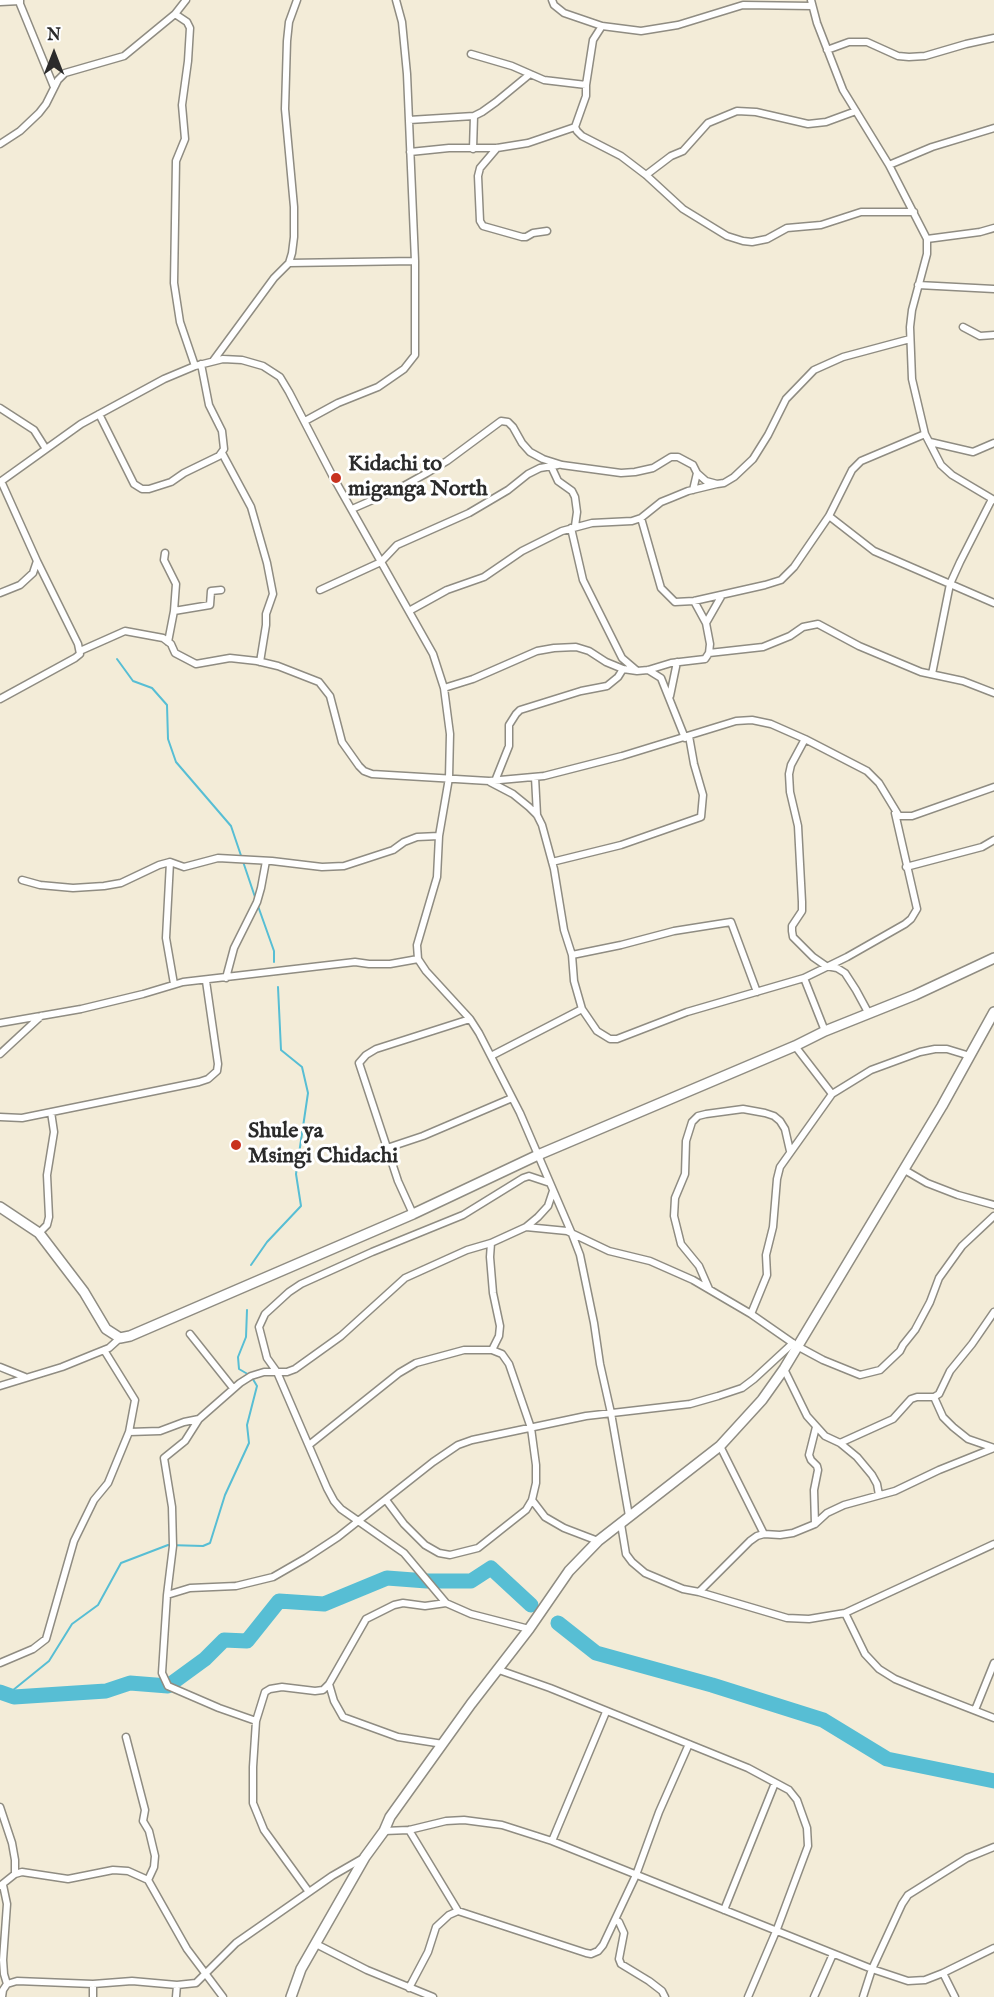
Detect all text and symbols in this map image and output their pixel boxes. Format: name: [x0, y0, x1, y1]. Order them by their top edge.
north arrow: [24, 24, 84, 84]
text: N: [47, 26, 61, 46]
place label: Kidachi to miganga North: [348, 452, 488, 504]
marker: Kidachi to miganga North: [329, 471, 343, 485]
place label: Shule ya Msingi Chidachi: [248, 1119, 398, 1170]
marker: Shule ya Msingi Chidachi: [229, 1138, 243, 1152]

